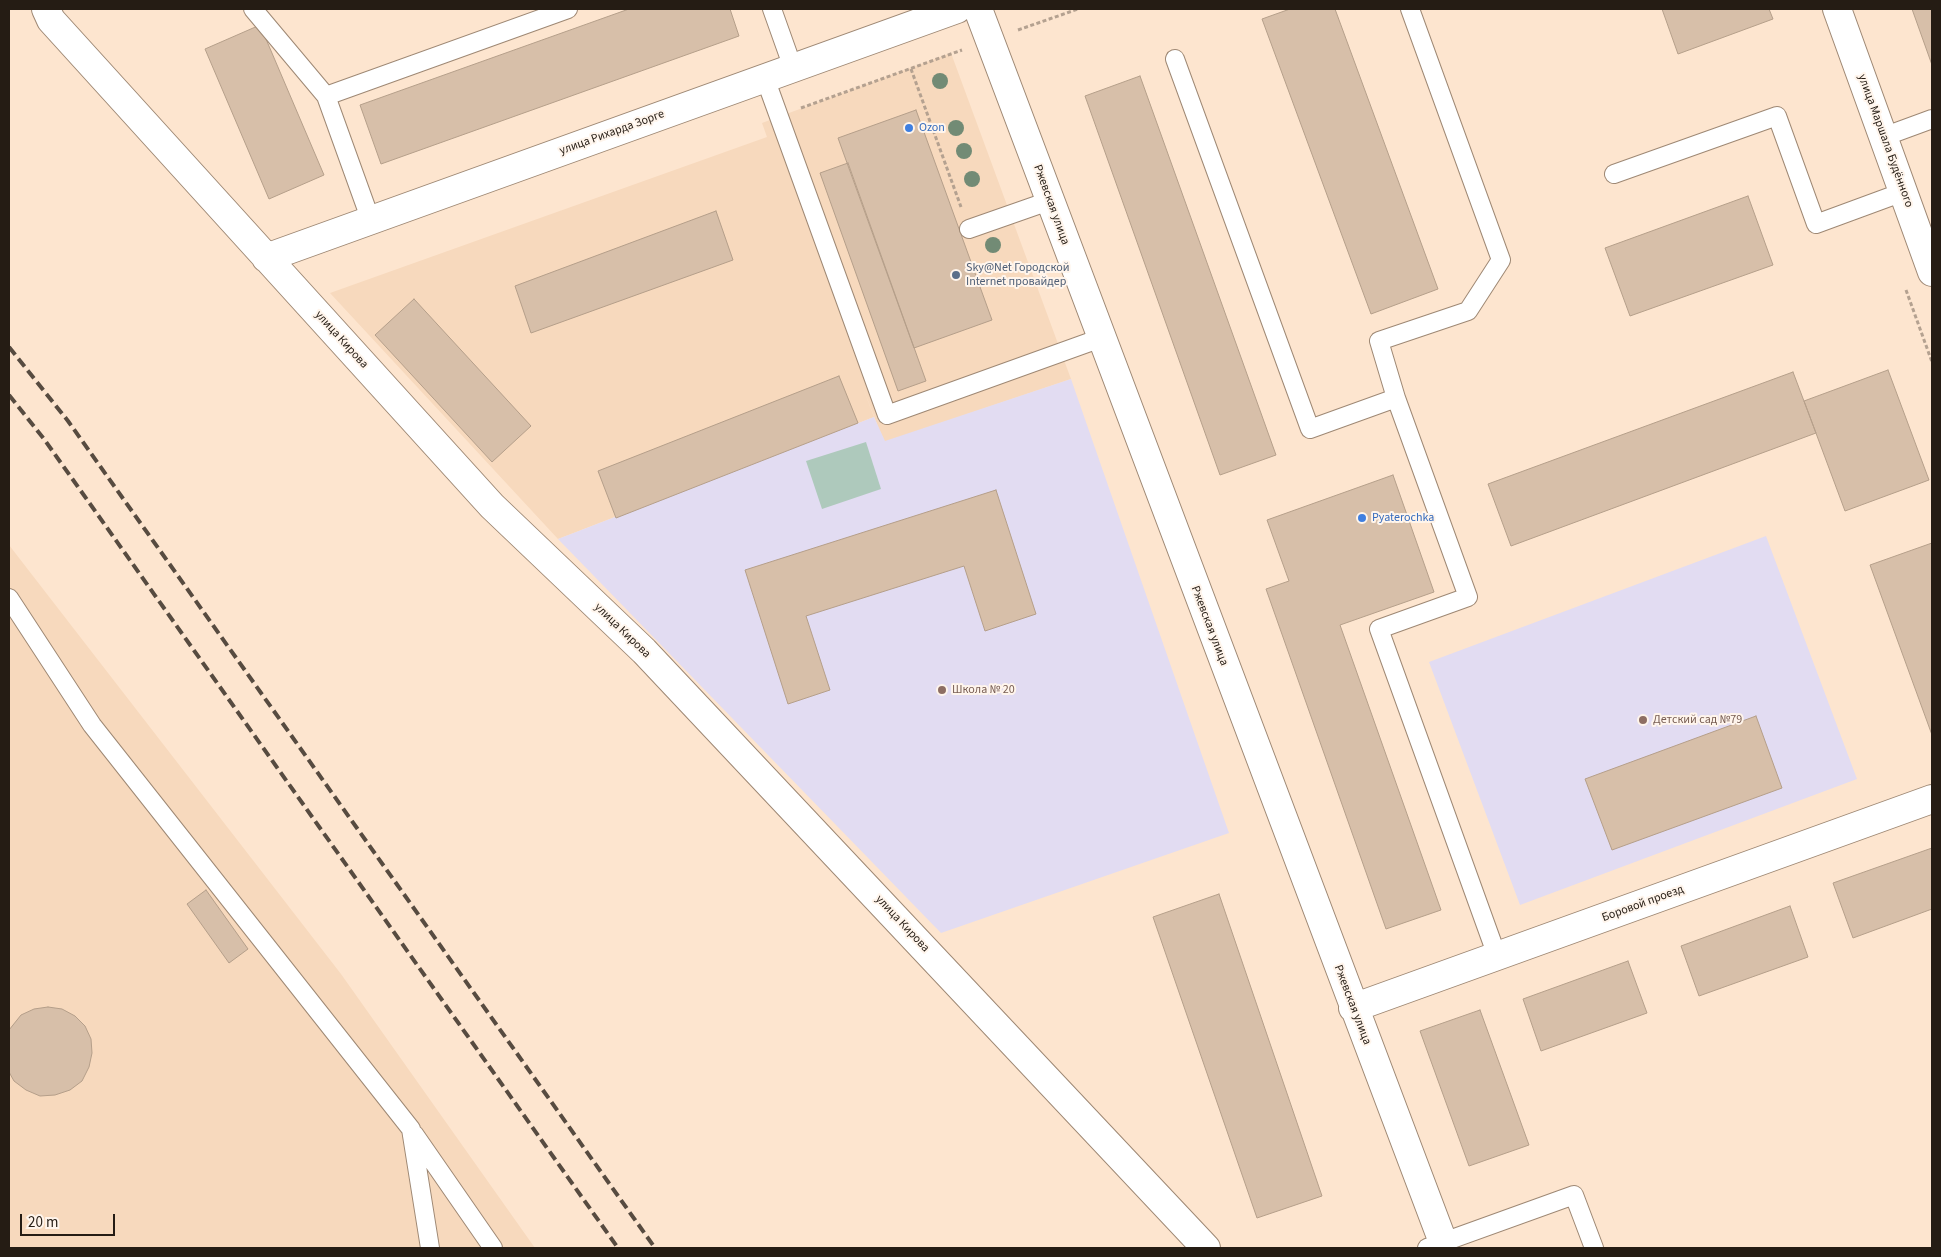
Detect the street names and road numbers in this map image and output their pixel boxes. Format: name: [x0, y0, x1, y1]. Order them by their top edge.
street label: улица Маршала Будённого: [1854, 72, 1916, 210]
street label: улица Рихарда Зорге: [558, 107, 666, 159]
street label: Ржевская улица: [1030, 163, 1072, 247]
street label: улица Кирова: [311, 308, 371, 372]
street label: Ржевская улица: [1187, 584, 1231, 668]
street label: улица Кирова: [591, 601, 653, 661]
street label: Боровой проезд: [1600, 883, 1686, 925]
street label: улица Кирова: [872, 892, 932, 956]
street label: Ржевская улица: [1330, 963, 1374, 1047]

